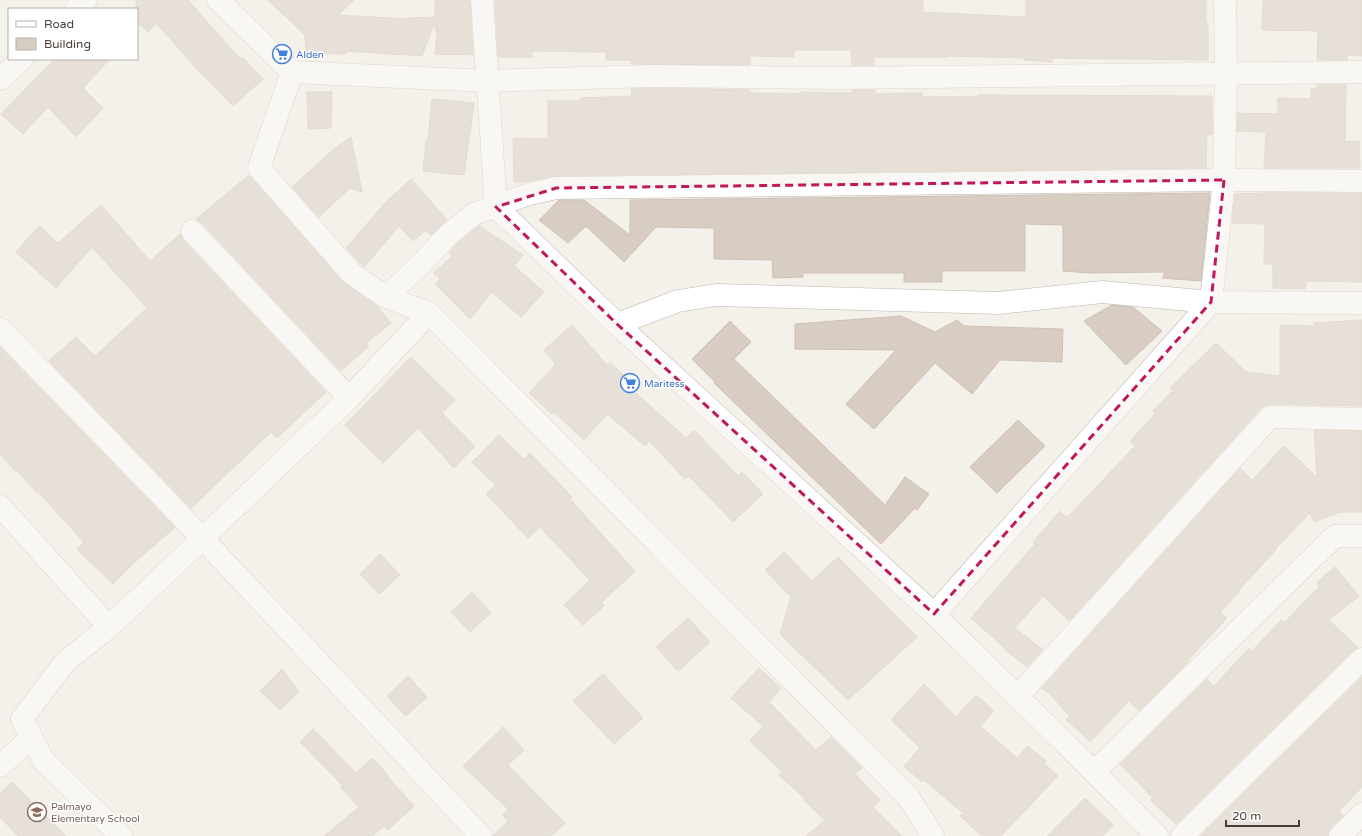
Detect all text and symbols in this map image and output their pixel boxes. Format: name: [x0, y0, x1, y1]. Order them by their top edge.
legend: [8, 8, 138, 60]
text: Road: [44, 17, 74, 31]
text: Building: [44, 37, 91, 51]
supermarket icon: Alden: [271, 43, 293, 65]
place label: Alden: [296, 49, 324, 61]
supermarket icon: Maritess: [619, 372, 641, 394]
place label: Maritess: [644, 378, 685, 390]
school or university icon: Palmayo Elementary School: [26, 801, 48, 823]
place label: Palmayo Elementary School: [51, 801, 140, 825]
scale bar: [1226, 802, 1299, 828]
text: 20 m: [1232, 809, 1261, 823]

